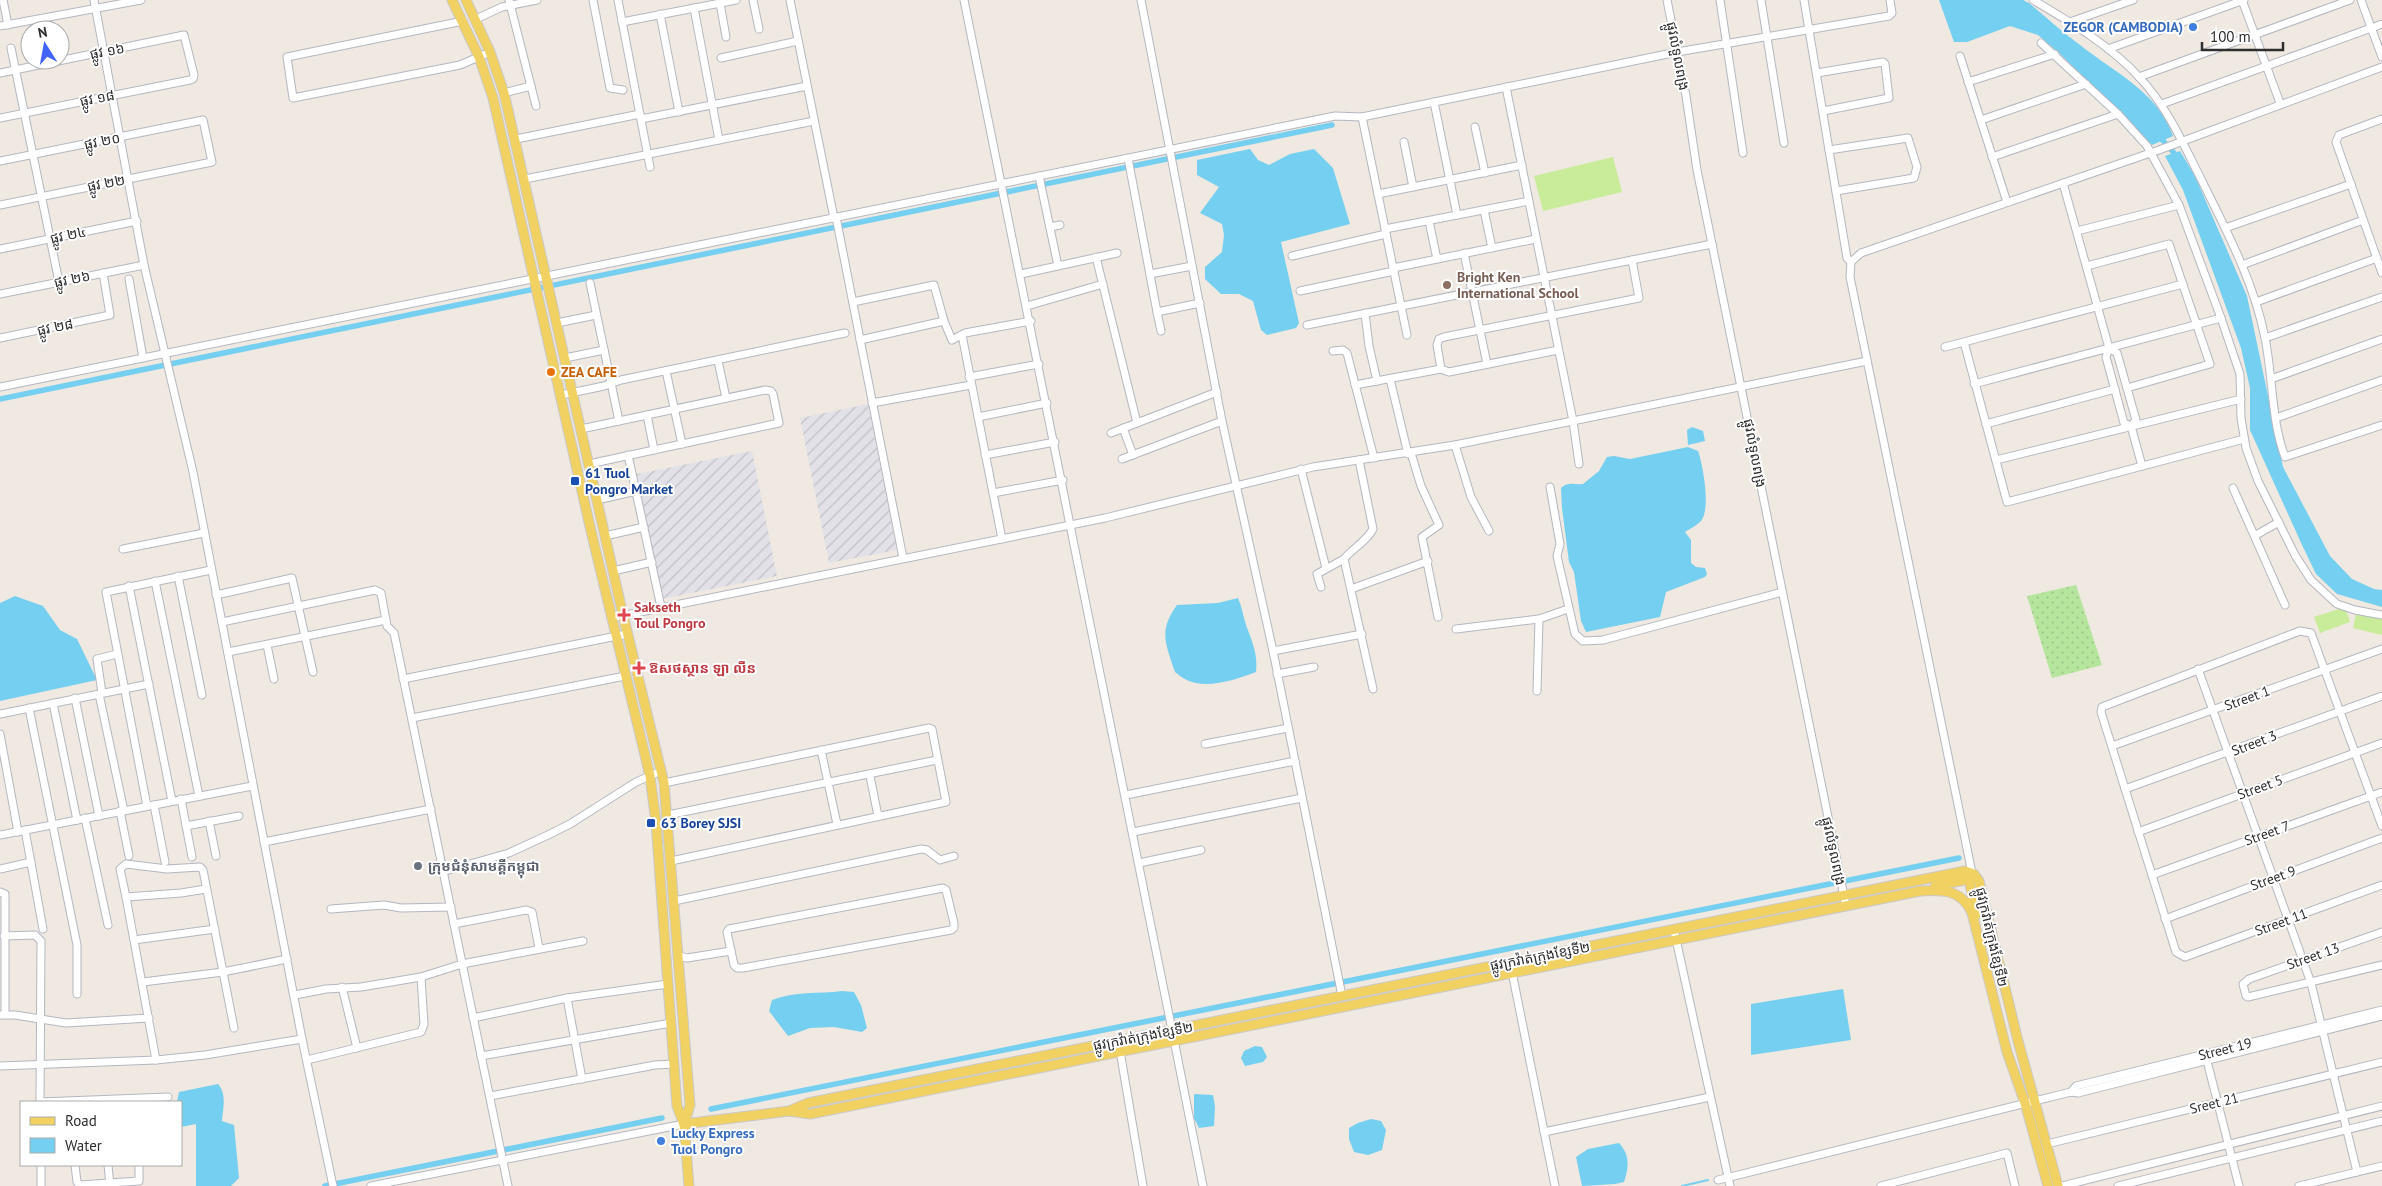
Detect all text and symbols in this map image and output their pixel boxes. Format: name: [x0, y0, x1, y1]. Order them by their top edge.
place label: ZEGOR (CAMBODIA): [2064, 18, 2183, 36]
north arrow: [20, 20, 70, 70]
street label: ផ្លូវលំទួលពង្រ: [1659, 20, 1693, 92]
scale bar: [2202, 20, 2283, 52]
marker: ZEGOR (CAMBODIA): [2187, 21, 2199, 33]
text: N: [36, 23, 49, 42]
text: 100 m: [2210, 27, 2251, 46]
street label: ផ្លូវ ១៦: [88, 39, 126, 66]
street label: ផ្លូវ ១៨: [78, 86, 116, 113]
street label: ផ្លូវ ២០: [82, 129, 122, 156]
street label: ផ្លូវ ២២: [86, 171, 127, 199]
street label: ផ្លូវ ២៤: [48, 222, 88, 251]
street label: ផ្លូវ ២៦: [52, 267, 92, 294]
place label: Bright Ken International School: [1457, 268, 1580, 302]
marker: Bright Ken International School: [1441, 279, 1453, 291]
street label: ផ្លូវ ២៨: [35, 314, 75, 343]
place label: ZEA CAFE: [561, 363, 617, 381]
marker: ZEA CAFE: [545, 366, 557, 378]
street label: ផ្លូវលំទួលពង្រ: [1736, 417, 1770, 489]
place label: 61 Tuol Pongro Market: [585, 464, 673, 498]
marker: 61 Tuol Pongro Market: [569, 475, 581, 487]
place label: Sakseth Toul Pongro: [634, 598, 706, 632]
marker: Sakseth Toul Pongro: [618, 609, 630, 621]
place label: ឱសថស្ថាន ឡា លីន: [649, 659, 756, 677]
marker: ឱសថស្ថាន ឡា លីន: [633, 662, 645, 674]
street label: Street 1: [2222, 681, 2272, 715]
street label: Street 3: [2229, 726, 2279, 760]
street label: Street 5: [2235, 770, 2285, 804]
place label: 63 Borey SJSI: [661, 814, 741, 832]
street label: ផ្លូវលំទួលពង្រ: [1815, 815, 1850, 888]
street label: Street 7: [2242, 816, 2292, 850]
marker: 63 Borey SJSI: [645, 817, 657, 829]
place label: ក្រុមជំនុំសាមគ្គីកម្ពុជា: [428, 857, 540, 879]
marker: ក្រុមជំនុំសាមគ្គីកម្ពុជា: [412, 860, 424, 872]
street label: Street 9: [2248, 861, 2298, 895]
street label: ផ្លូវក្រវ៉ាត់ក្រុងខ្សែទី២: [1969, 885, 2012, 989]
street label: Street 11: [2252, 904, 2310, 940]
street label: ផ្លូវក្រវ៉ាត់ក្រុងខ្សែទី២: [1488, 937, 1592, 978]
street label: Street 13: [2284, 939, 2342, 973]
street label: ផ្លូវក្រវ៉ាត់ក្រុងខ្សែទី២: [1091, 1017, 1195, 1058]
street label: Street 19: [2196, 1034, 2254, 1064]
street label: Sreet 21: [2188, 1088, 2240, 1118]
legend: [20, 1101, 182, 1166]
text: Road: [65, 1111, 97, 1130]
place label: Lucky Express Tuol Pongro: [671, 1124, 755, 1158]
marker: Lucky Express Tuol Pongro: [655, 1135, 667, 1147]
text: Water: [65, 1136, 102, 1155]

